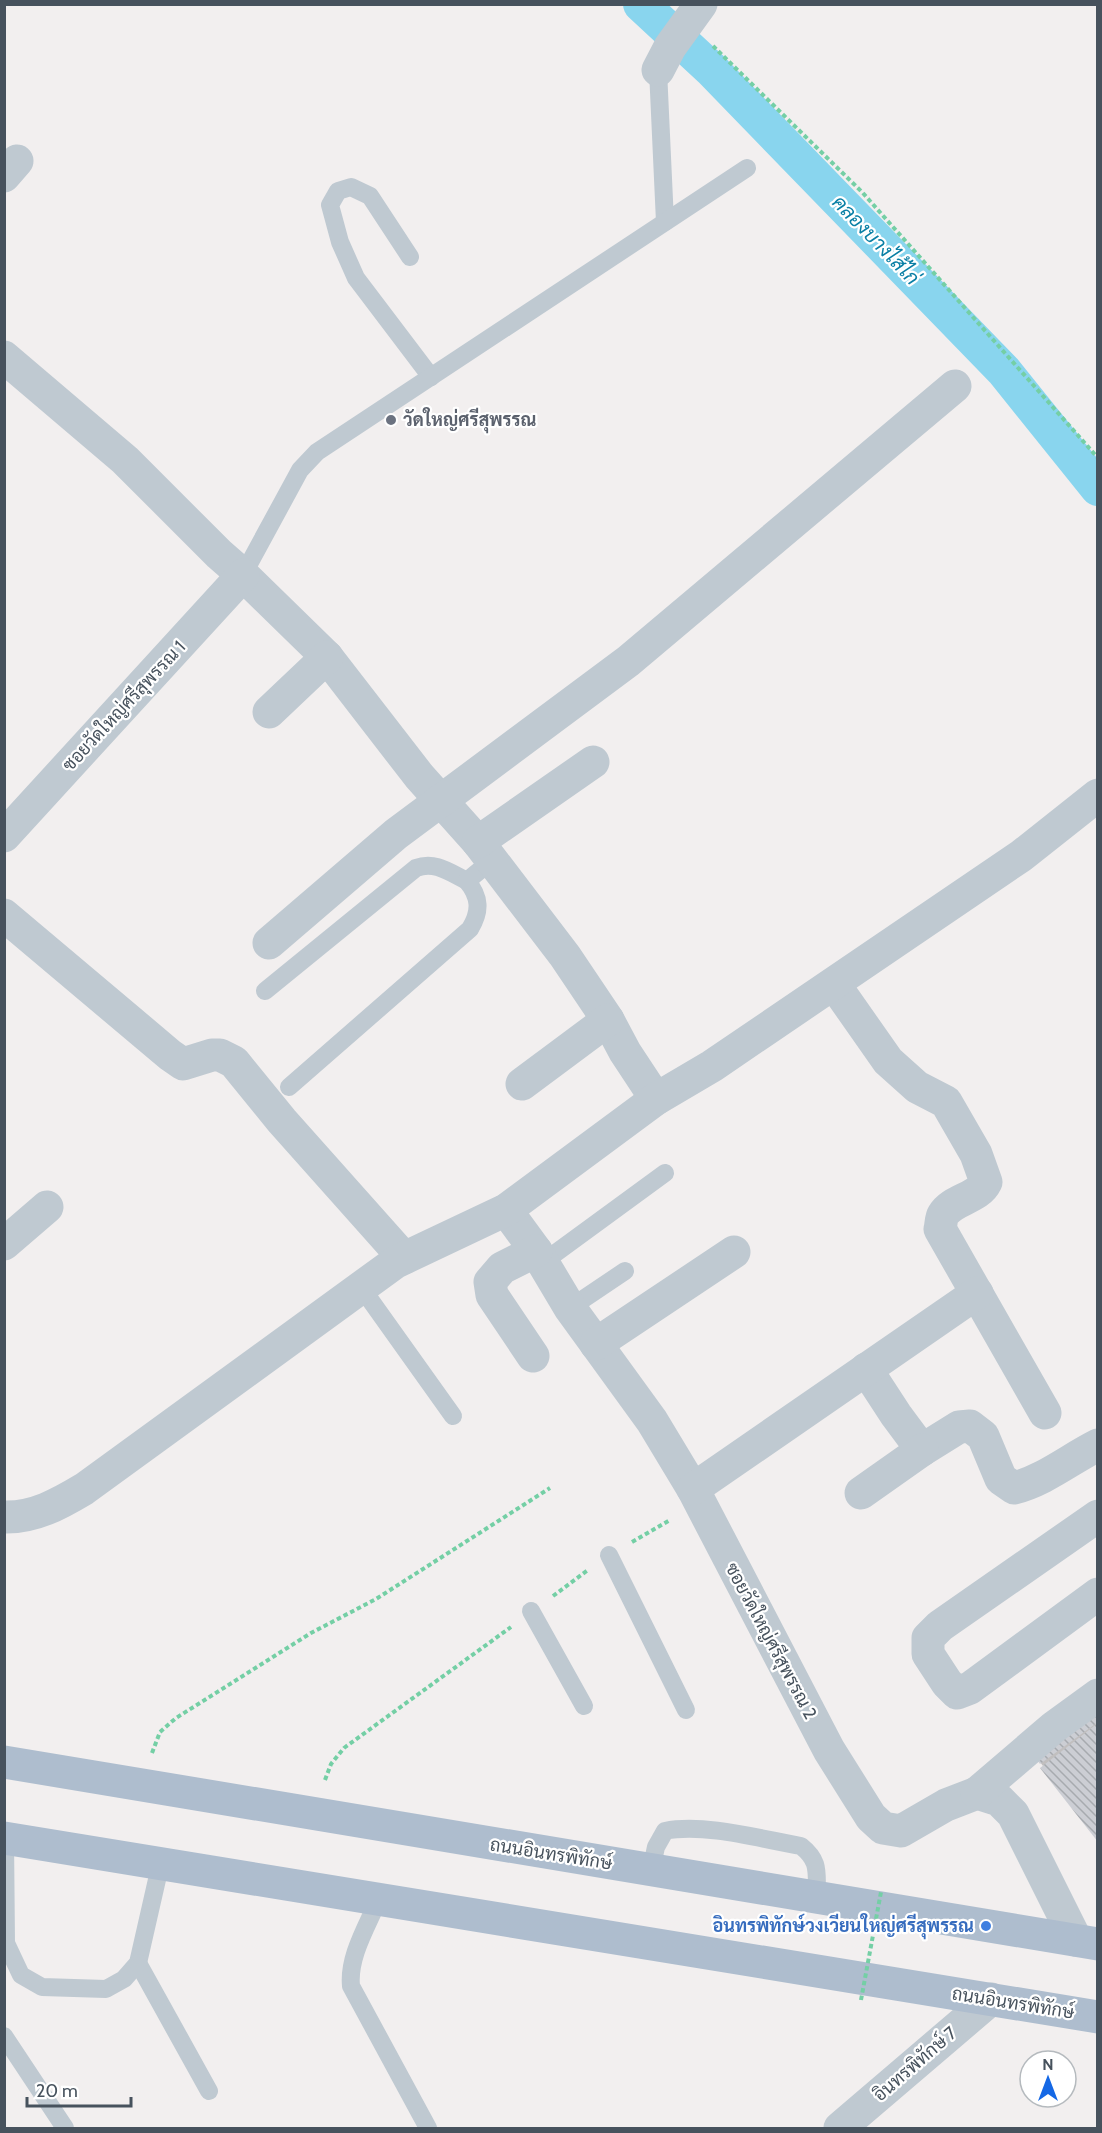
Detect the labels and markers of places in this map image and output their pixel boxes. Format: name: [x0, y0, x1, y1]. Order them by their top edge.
place label: วัดใหญ่ศรีสุพรรณ: [403, 407, 536, 434]
marker: วัดใหญ่ศรีสุพรรณ: [384, 413, 398, 427]
place label: อินทรพิทักษ์วงเวียนใหญ่ศรีสุพรรณ: [712, 1913, 974, 1940]
marker: อินทรพิทักษ์วงเวียนใหญ่ศรีสุพรรณ: [979, 1919, 993, 1933]

